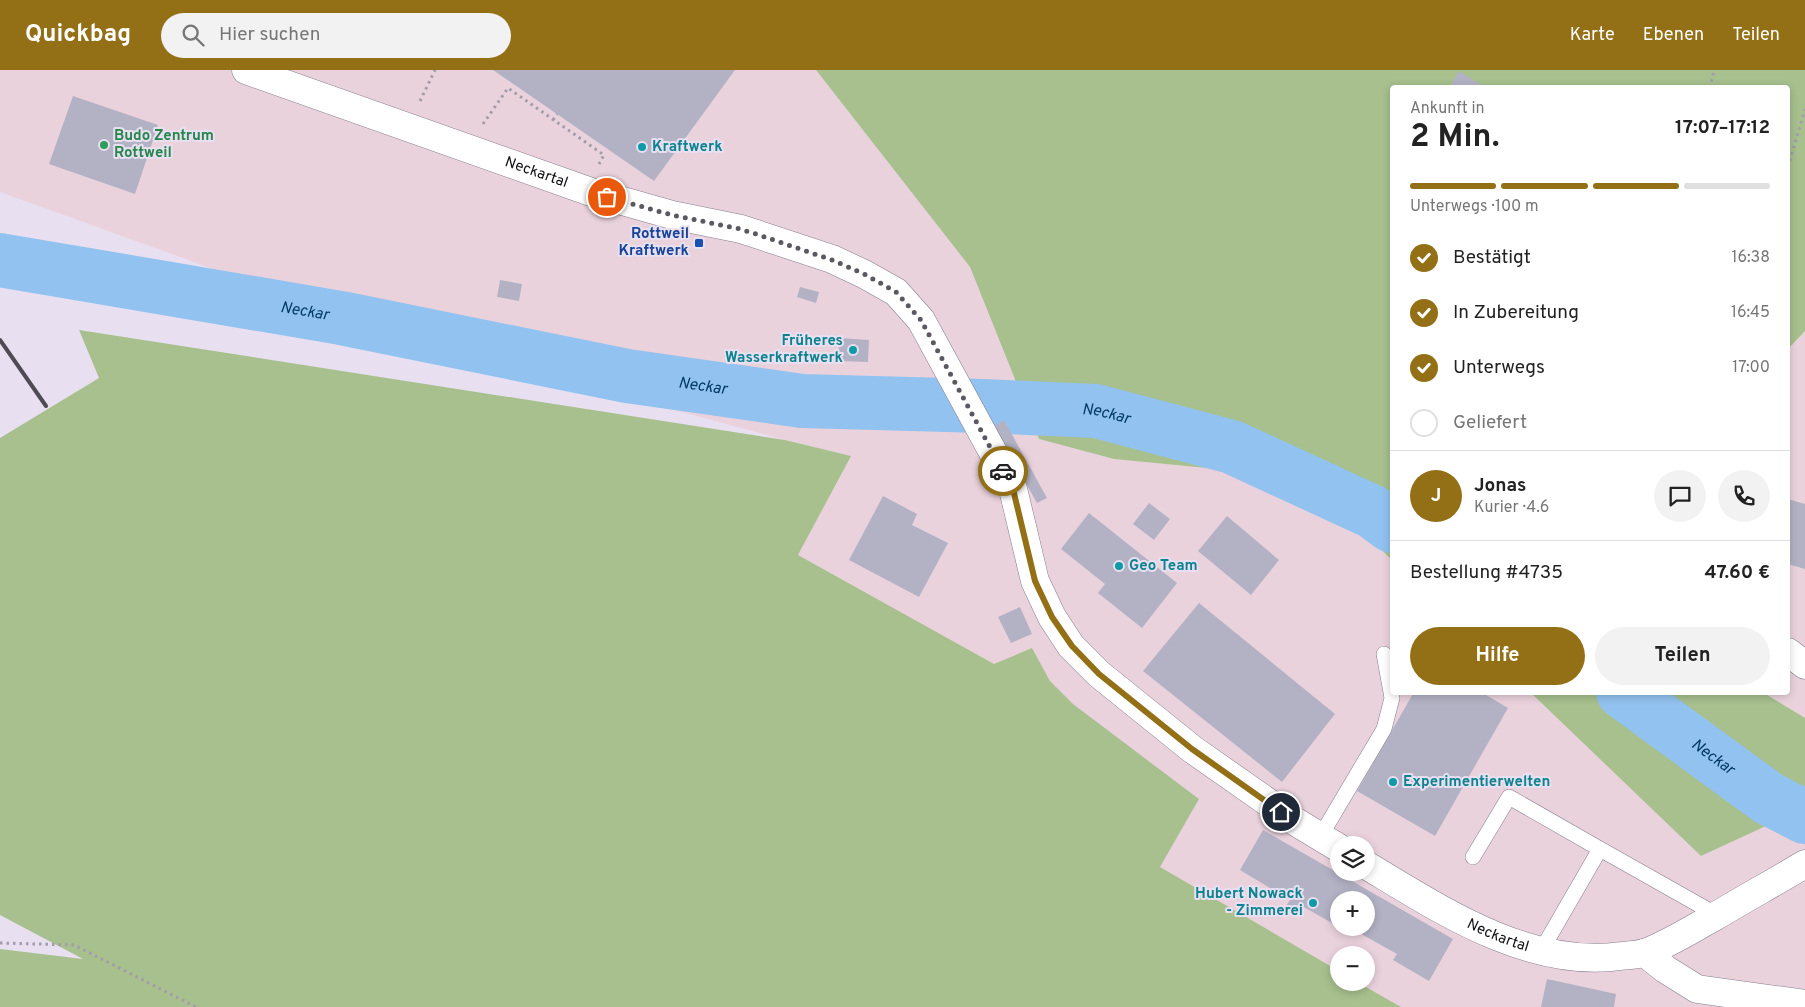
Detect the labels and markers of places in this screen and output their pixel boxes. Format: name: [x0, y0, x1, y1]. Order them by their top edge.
place label: Budo Zentrum Rottweil: [114, 127, 214, 163]
place label: Kraftwerk: [652, 138, 723, 157]
marker: Budo Zentrum Rottweil: [98, 139, 110, 151]
marker: Kraftwerk: [636, 141, 648, 153]
pin: [586, 176, 628, 218]
place label: Rottweil Kraftwerk: [618, 225, 689, 261]
marker: Rottweil Kraftwerk: [693, 237, 705, 249]
place label: Früheres Wasserkraftwerk: [725, 332, 843, 368]
marker: Früheres Wasserkraftwerk: [847, 344, 859, 356]
place label: Geo Team: [1129, 557, 1198, 576]
marker: Geo Team: [1113, 560, 1125, 572]
place label: Experimentierwelten: [1403, 773, 1550, 792]
marker: Experimentierwelten: [1387, 776, 1399, 788]
pin: [1260, 791, 1302, 833]
place label: Hubert Nowack - Zimmerei: [1195, 885, 1303, 921]
marker: Hubert Nowack - Zimmerei: [1307, 897, 1319, 909]

